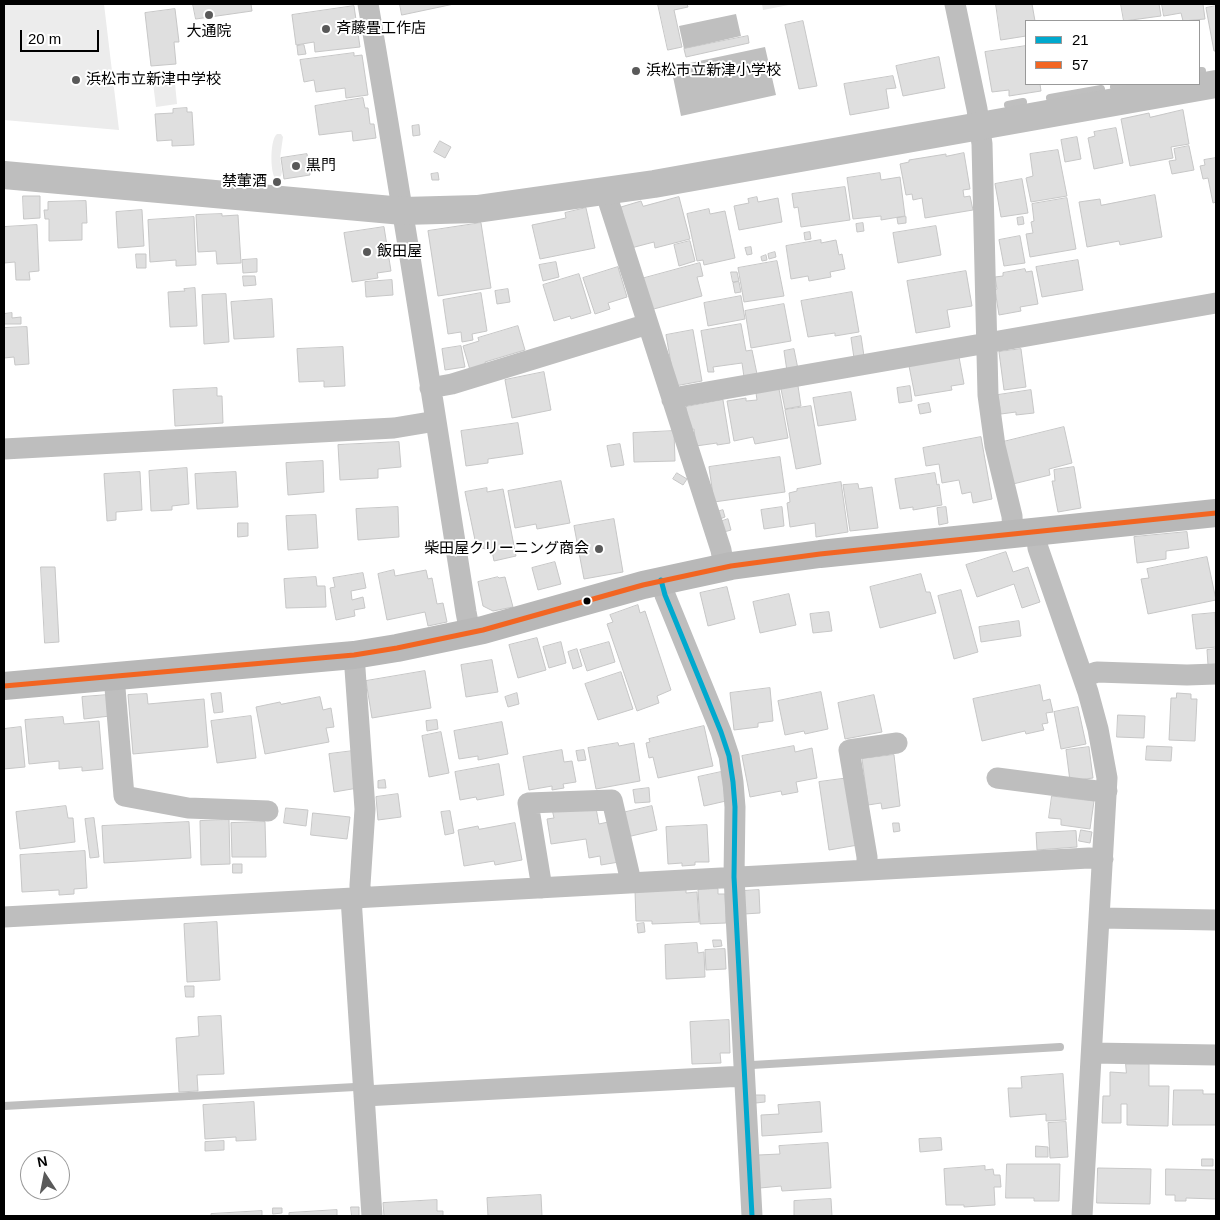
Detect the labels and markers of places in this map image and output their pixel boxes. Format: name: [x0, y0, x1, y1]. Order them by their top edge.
marker: 大通院: [203, 9, 215, 21]
place label: 斉藤畳工作店: [336, 20, 426, 38]
place label: 大通院: [187, 23, 231, 41]
marker: 斉藤畳工作店: [320, 23, 332, 35]
place label: 浜松市立新津小学校: [646, 62, 781, 80]
marker: 浜松市立新津小学校: [630, 65, 642, 77]
place label: 浜松市立新津中学校: [86, 71, 221, 89]
marker: 浜松市立新津中学校: [70, 74, 82, 86]
place label: 黒門: [306, 157, 336, 175]
marker: 黒門: [290, 160, 302, 172]
place label: 禁葷酒: [222, 173, 267, 191]
marker: 禁葷酒: [271, 176, 283, 188]
place label: 飯田屋: [377, 243, 422, 261]
marker: 飯田屋: [361, 246, 373, 258]
place label: 柴田屋クリーニング商会: [424, 540, 589, 558]
marker: 柴田屋クリーニング商会: [593, 543, 605, 555]
unlabelled marker: [582, 596, 592, 606]

